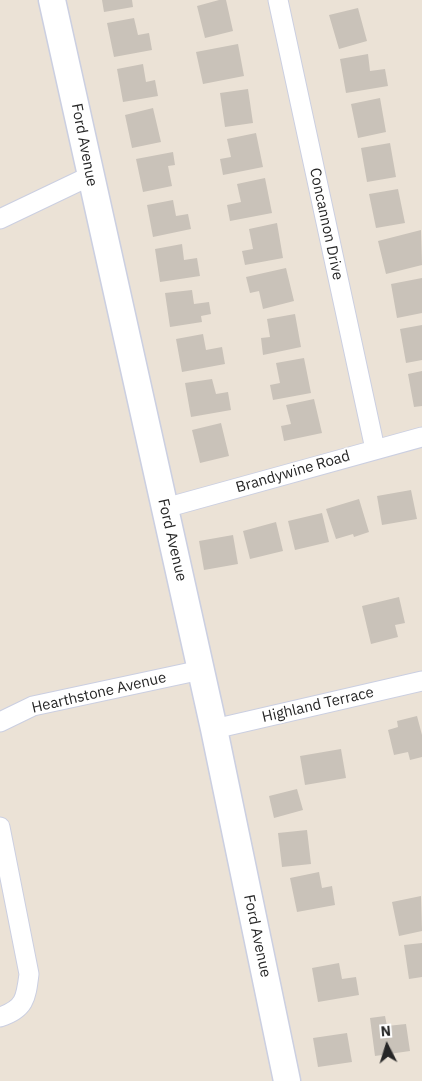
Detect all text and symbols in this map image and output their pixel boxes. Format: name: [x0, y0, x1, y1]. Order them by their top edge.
street label: Ford Avenue: [67, 102, 101, 188]
street label: Concannon Drive: [305, 166, 347, 282]
street label: Brandywine Road: [234, 447, 352, 497]
street label: Ford Avenue: [154, 497, 190, 583]
street label: Hearthstone Avenue: [30, 669, 168, 717]
street label: Highland Terrace: [260, 683, 376, 727]
street label: Ford Avenue: [239, 893, 275, 979]
north arrow: [362, 1021, 412, 1071]
text: N: [380, 1022, 392, 1040]

